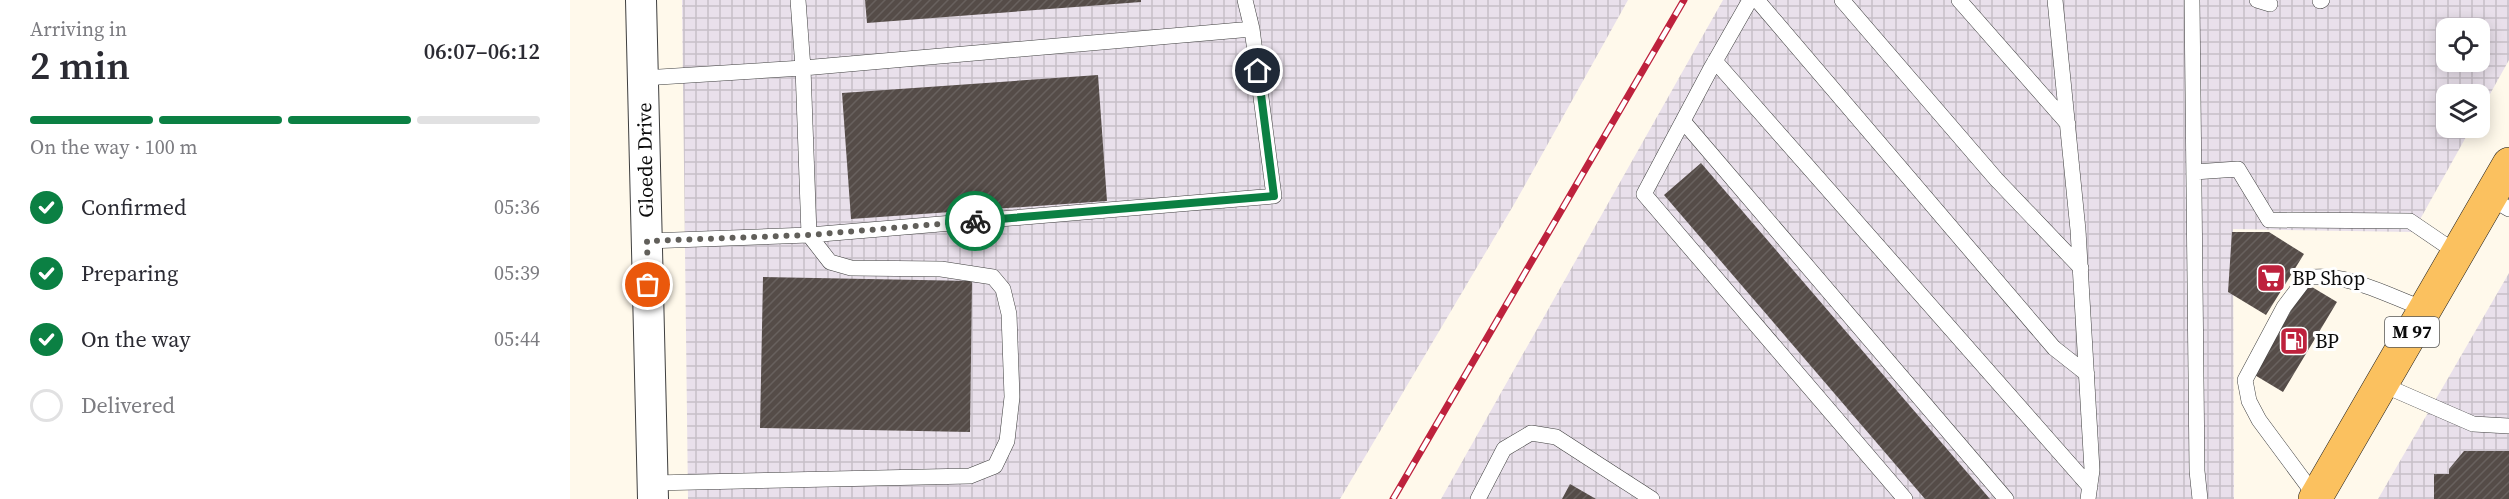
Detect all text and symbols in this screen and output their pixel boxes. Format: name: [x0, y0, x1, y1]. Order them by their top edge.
text: Arriving in: [30, 15, 127, 43]
map controls: [2436, 18, 2490, 138]
button: locate: [2436, 18, 2490, 72]
text: 06:07–06:12: [424, 36, 540, 66]
text: 2 min: [30, 39, 130, 92]
pin: [1232, 45, 1283, 96]
icon: home: [1241, 54, 1274, 87]
button: layers: [2436, 84, 2490, 138]
street label: Gloede Drive: [630, 102, 660, 218]
text: On the way · 100 m: [30, 133, 197, 161]
icon: check: [30, 191, 63, 224]
courier: [945, 191, 1005, 251]
text: Confirmed: [81, 192, 186, 222]
text: 05:36: [494, 193, 540, 221]
icon: bike: [959, 205, 992, 238]
icon: check: [30, 257, 63, 290]
text: Preparing: [81, 258, 178, 288]
text: 05:39: [494, 259, 540, 287]
pin: [622, 259, 673, 310]
supermarket icon: BP Shop: [2255, 262, 2287, 294]
place label: BP Shop: [2292, 264, 2365, 292]
icon: bag: [631, 268, 664, 301]
road number: M 97: [2385, 317, 2439, 347]
icon: check: [30, 323, 63, 356]
text: On the way: [81, 324, 190, 354]
text: 05:44: [494, 325, 540, 353]
fuel station icon: BP: [2278, 325, 2310, 357]
place label: BP: [2315, 327, 2339, 355]
text: Delivered: [81, 390, 175, 420]

